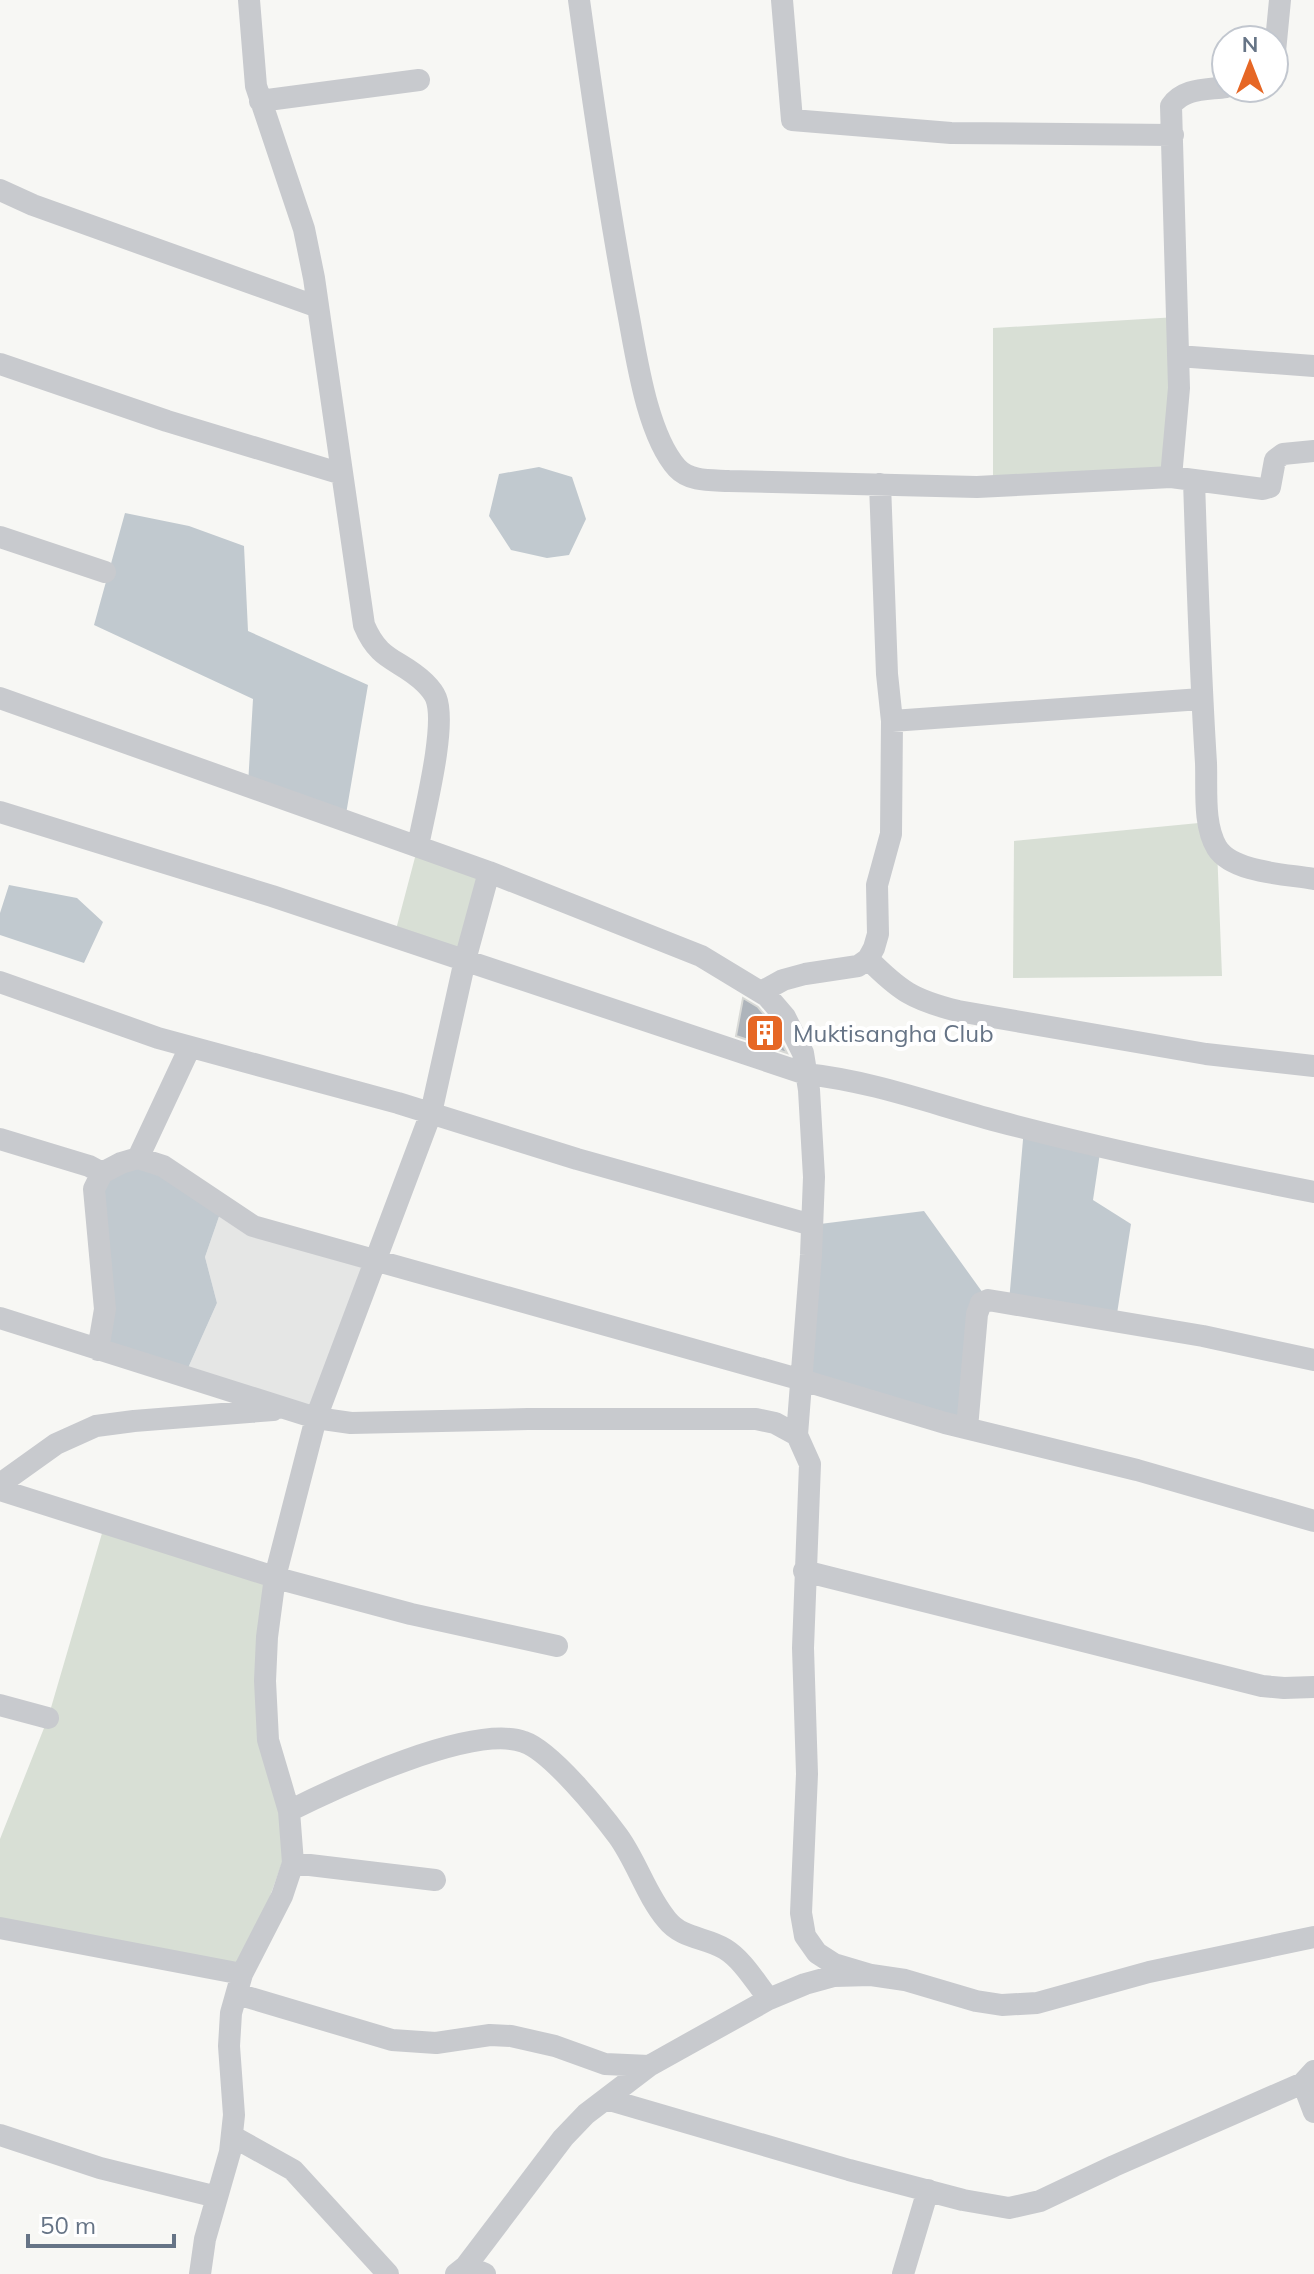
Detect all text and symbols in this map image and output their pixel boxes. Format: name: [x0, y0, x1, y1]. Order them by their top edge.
north arrow: [1210, 24, 1290, 104]
text: N: [1242, 30, 1258, 58]
building icon: Muktisangha Club: [744, 1012, 786, 1054]
place label: Muktisangha Club: [793, 1018, 994, 1048]
scale bar: [28, 2198, 174, 2248]
text: 50 m: [40, 2210, 96, 2240]

